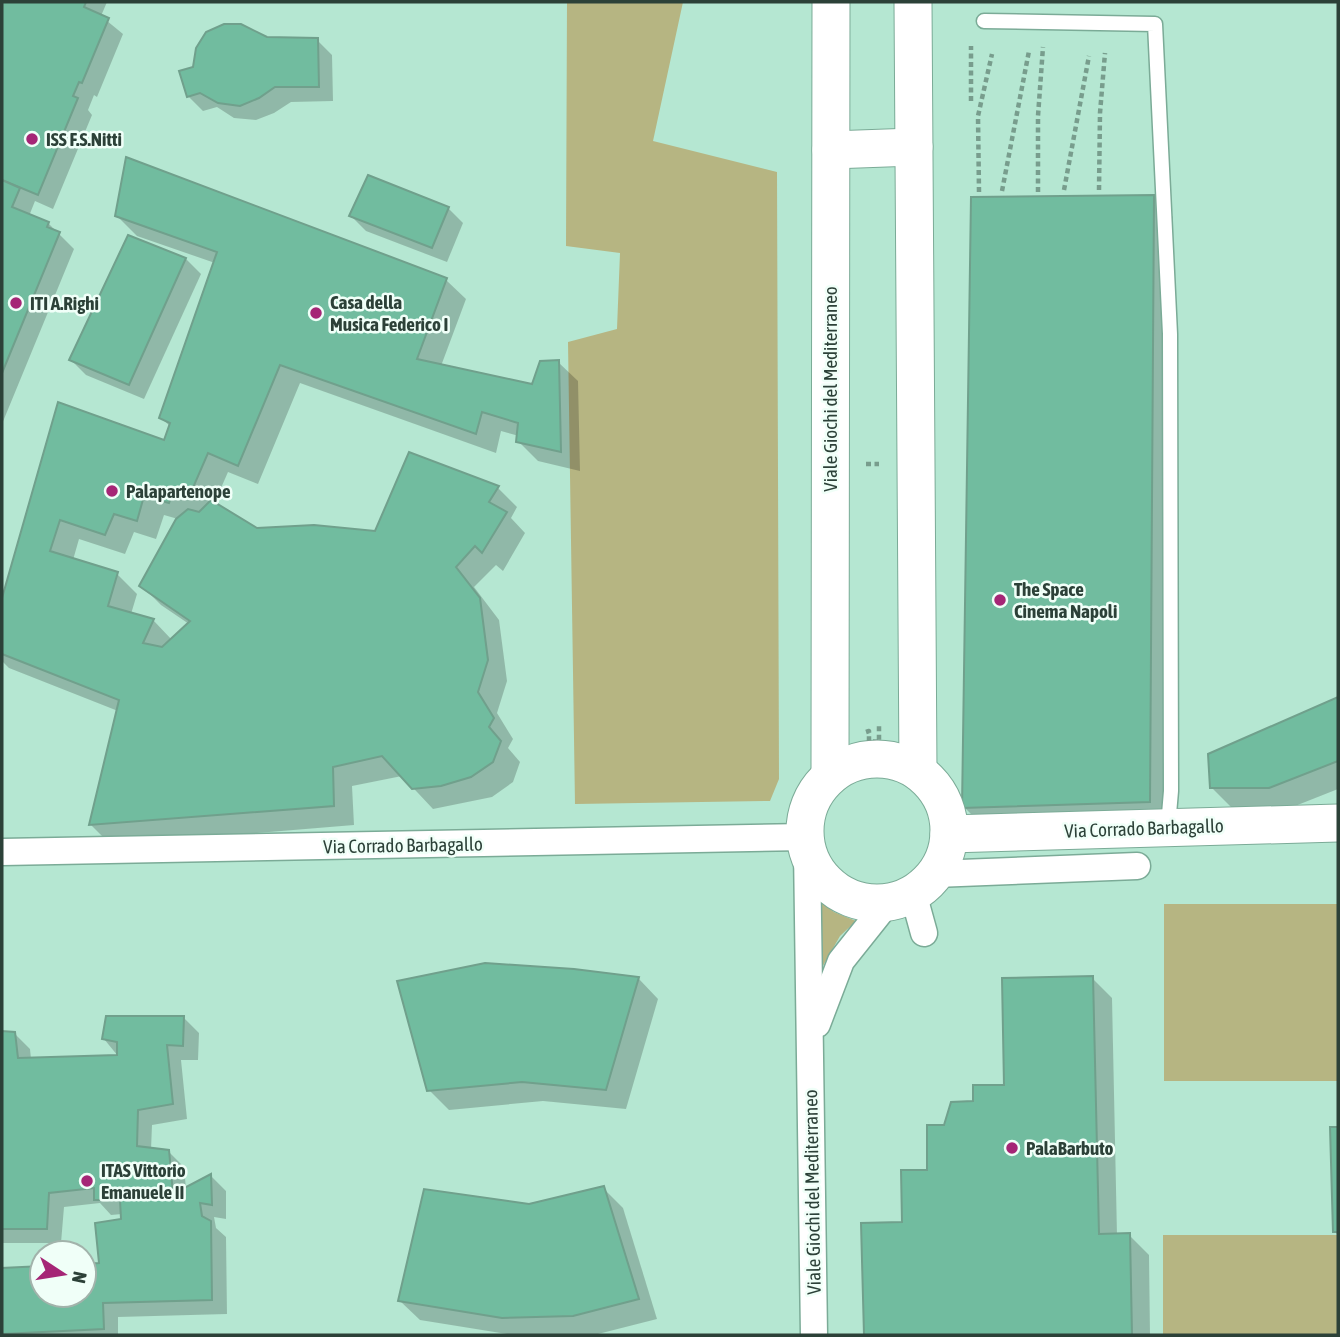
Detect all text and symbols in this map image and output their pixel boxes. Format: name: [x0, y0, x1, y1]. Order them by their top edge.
place label: ISS F.S.Nitti: [46, 128, 122, 150]
marker: ISS F.S.Nitti: [24, 131, 40, 147]
street label: Viale Giochi del Mediterraneo: [819, 286, 841, 492]
place label: Casa della Musica Federico I: [330, 291, 448, 335]
place label: ITI A.Righi: [30, 292, 99, 314]
marker: ITI A.Righi: [8, 295, 24, 311]
marker: Casa della Musica Federico I: [308, 305, 324, 321]
place label: Palapartenope: [126, 480, 231, 502]
marker: Palapartenope: [104, 483, 120, 499]
place label: The Space Cinema Napoli: [1014, 578, 1117, 622]
marker: The Space Cinema Napoli: [992, 592, 1008, 608]
street label: Via Corrado Barbagallo: [1064, 814, 1224, 842]
street label: Via Corrado Barbagallo: [323, 833, 483, 857]
street label: Viale Giochi del Mediterraneo: [799, 1089, 825, 1295]
place label: PalaBarbuto: [1026, 1137, 1114, 1159]
marker: PalaBarbuto: [1004, 1140, 1020, 1156]
place label: ITAS Vittorio Emanuele II: [101, 1159, 186, 1203]
marker: ITAS Vittorio Emanuele II: [79, 1173, 95, 1189]
north arrow: [28, 1239, 98, 1309]
text: N: [68, 1270, 92, 1285]

